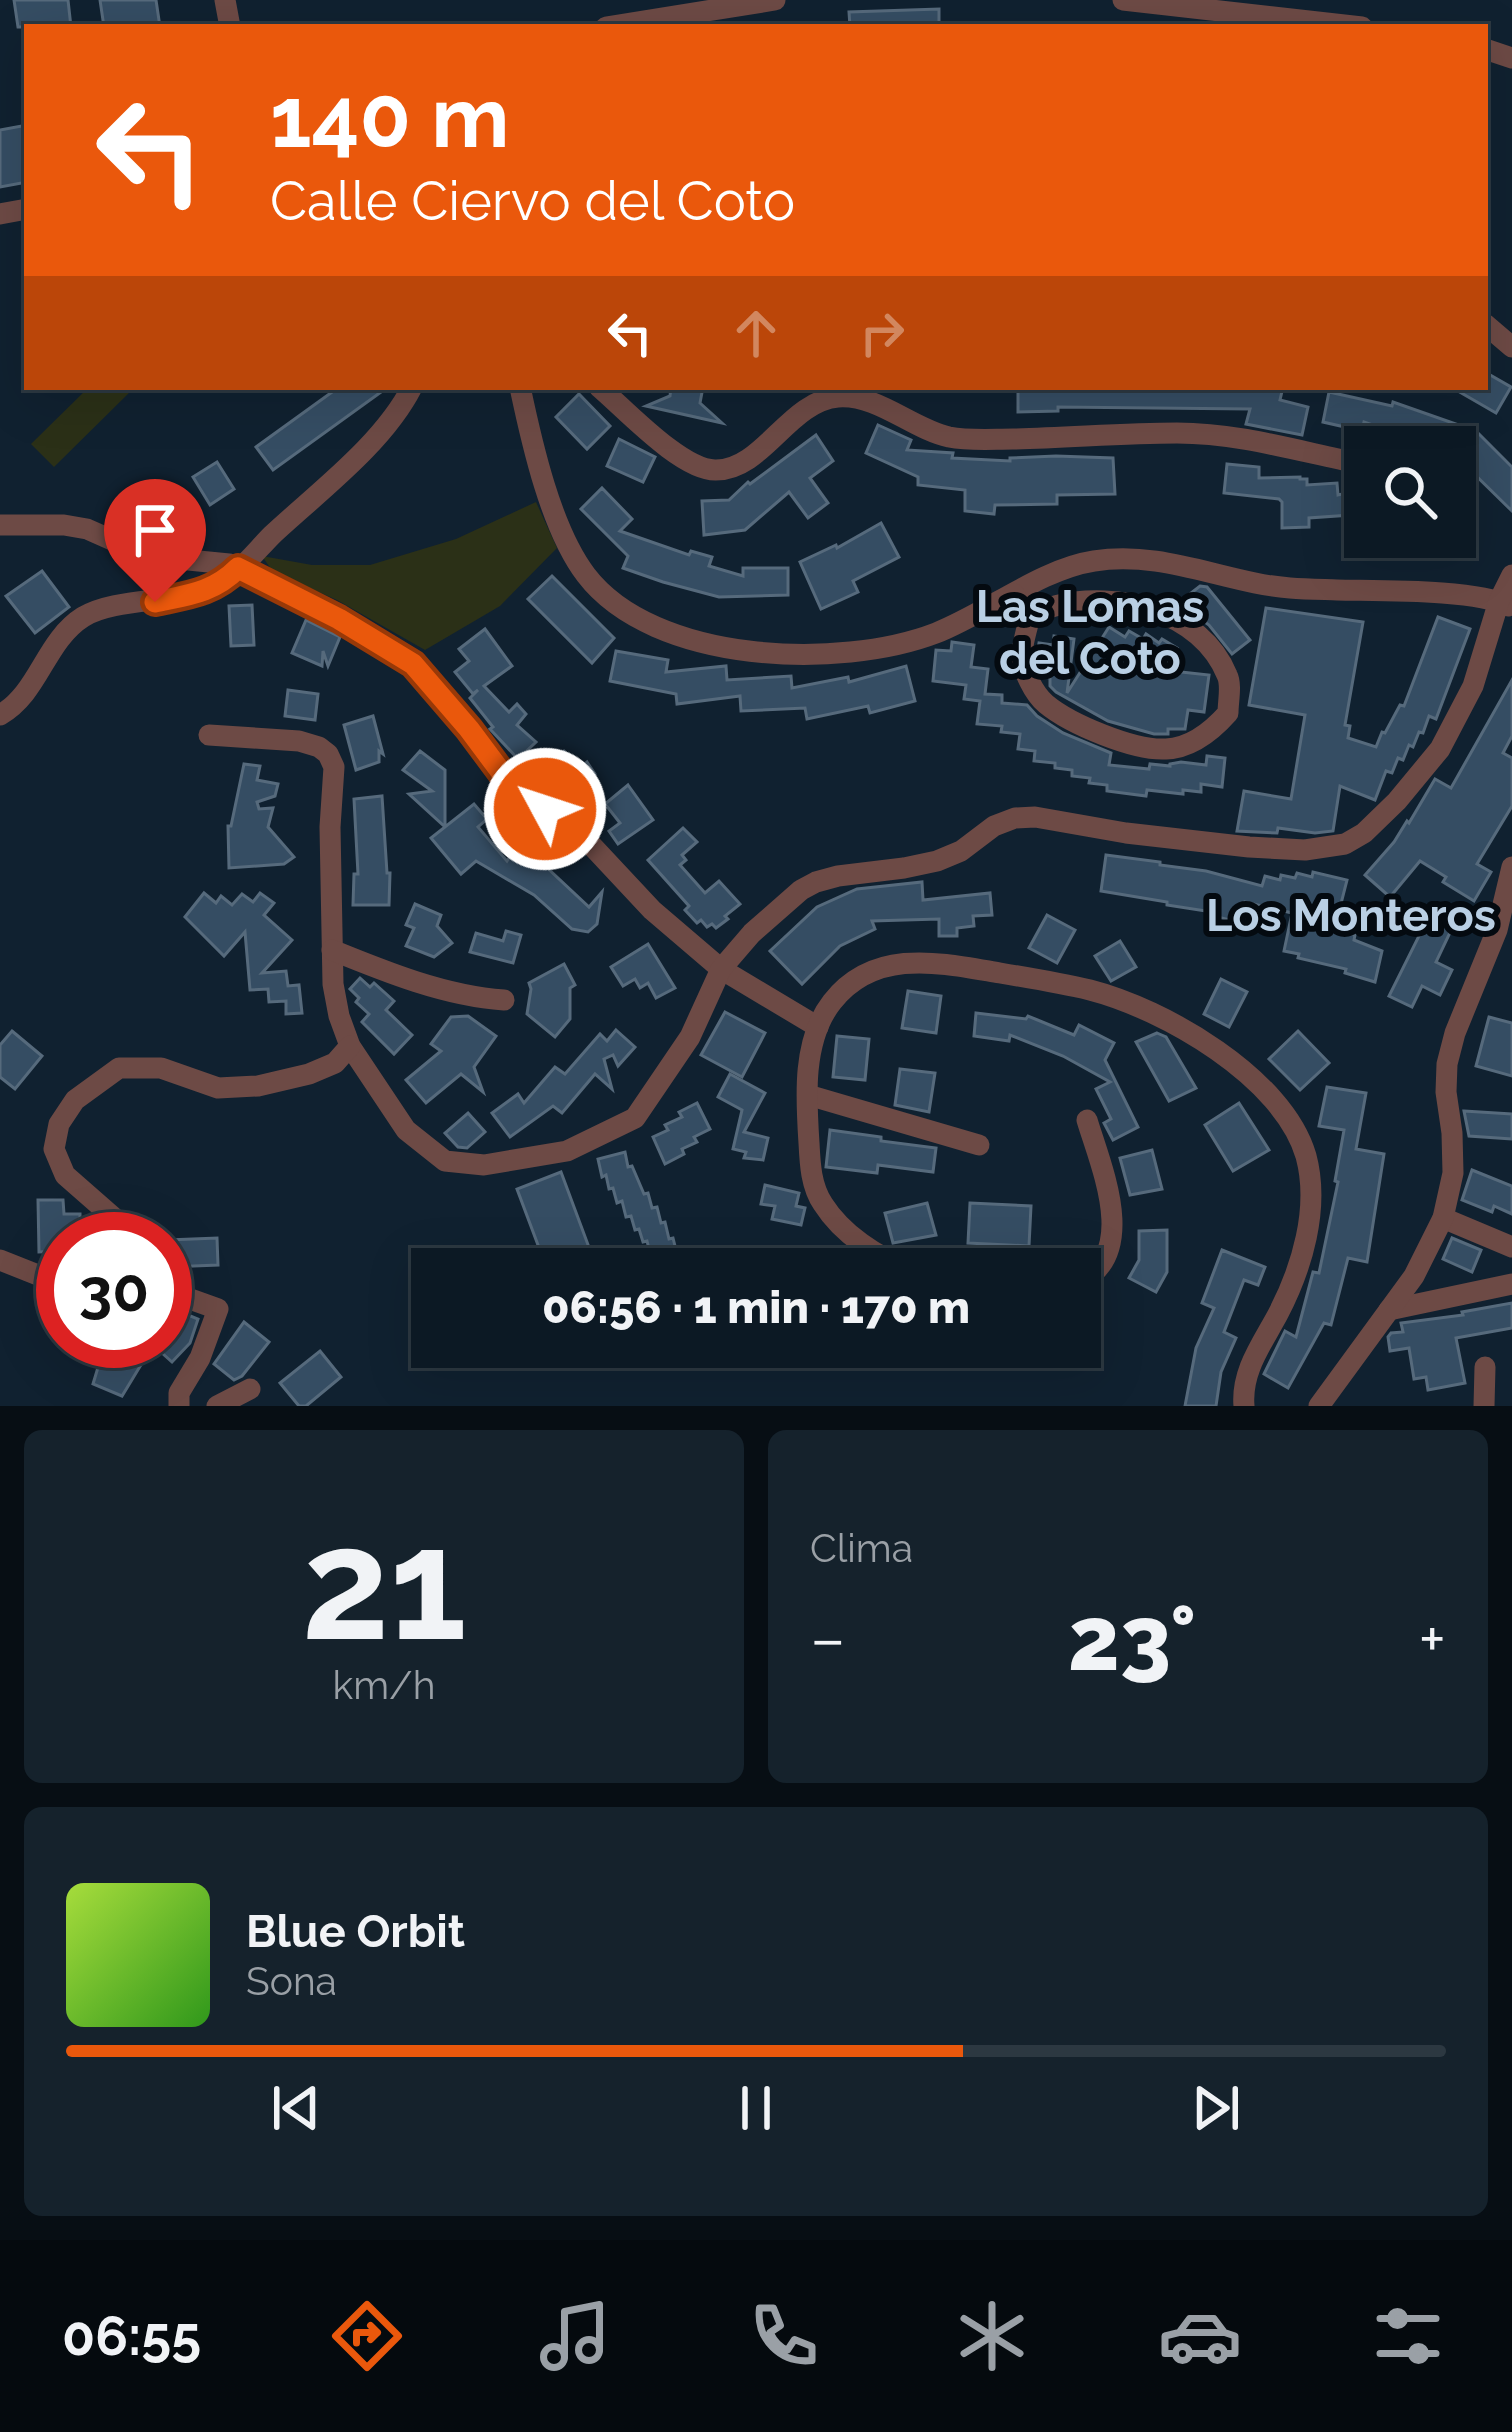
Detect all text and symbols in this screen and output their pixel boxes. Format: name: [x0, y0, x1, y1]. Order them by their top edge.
text: 140 m: [270, 68, 509, 167]
icon: left: [72, 72, 228, 228]
text: Calle Ciervo del Coto: [270, 169, 795, 233]
icon: left: [597, 300, 663, 366]
icon: ahead: [723, 300, 789, 366]
icon: right: [849, 300, 915, 366]
map controls: [1344, 426, 1476, 558]
button: search: [1344, 426, 1476, 558]
pin: [104, 479, 206, 602]
icon: arrive: [122, 497, 188, 563]
district label: Las Lomas del Coto: [976, 580, 1204, 685]
position arrow: [482, 746, 608, 872]
district label: Los Monteros: [1206, 889, 1496, 942]
speed limit sign: 30: [36, 1212, 192, 1368]
text: 06:56 · 1 min · 170 m: [542, 1281, 970, 1334]
text: 21: [301, 1492, 467, 1676]
text: Clima: [810, 1525, 913, 1571]
text: 23°: [1068, 1585, 1196, 1691]
text: −: [810, 1600, 846, 1677]
text: +: [1419, 1600, 1446, 1677]
text: km/h: [333, 1662, 435, 1708]
text: Blue Orbit: [246, 1905, 465, 1958]
text: Sona: [246, 1958, 337, 2004]
icon: previous: [263, 2075, 329, 2141]
icon: pause: [723, 2075, 789, 2141]
icon: next: [1183, 2075, 1249, 2141]
icon: directions: [325, 2294, 409, 2378]
icon: music: [533, 2294, 617, 2378]
icon: phone: [742, 2294, 826, 2378]
icon: climate: [950, 2294, 1034, 2378]
icon: car: [1158, 2294, 1242, 2378]
icon: filters: [1366, 2294, 1450, 2378]
text: 06:55: [62, 2304, 201, 2368]

